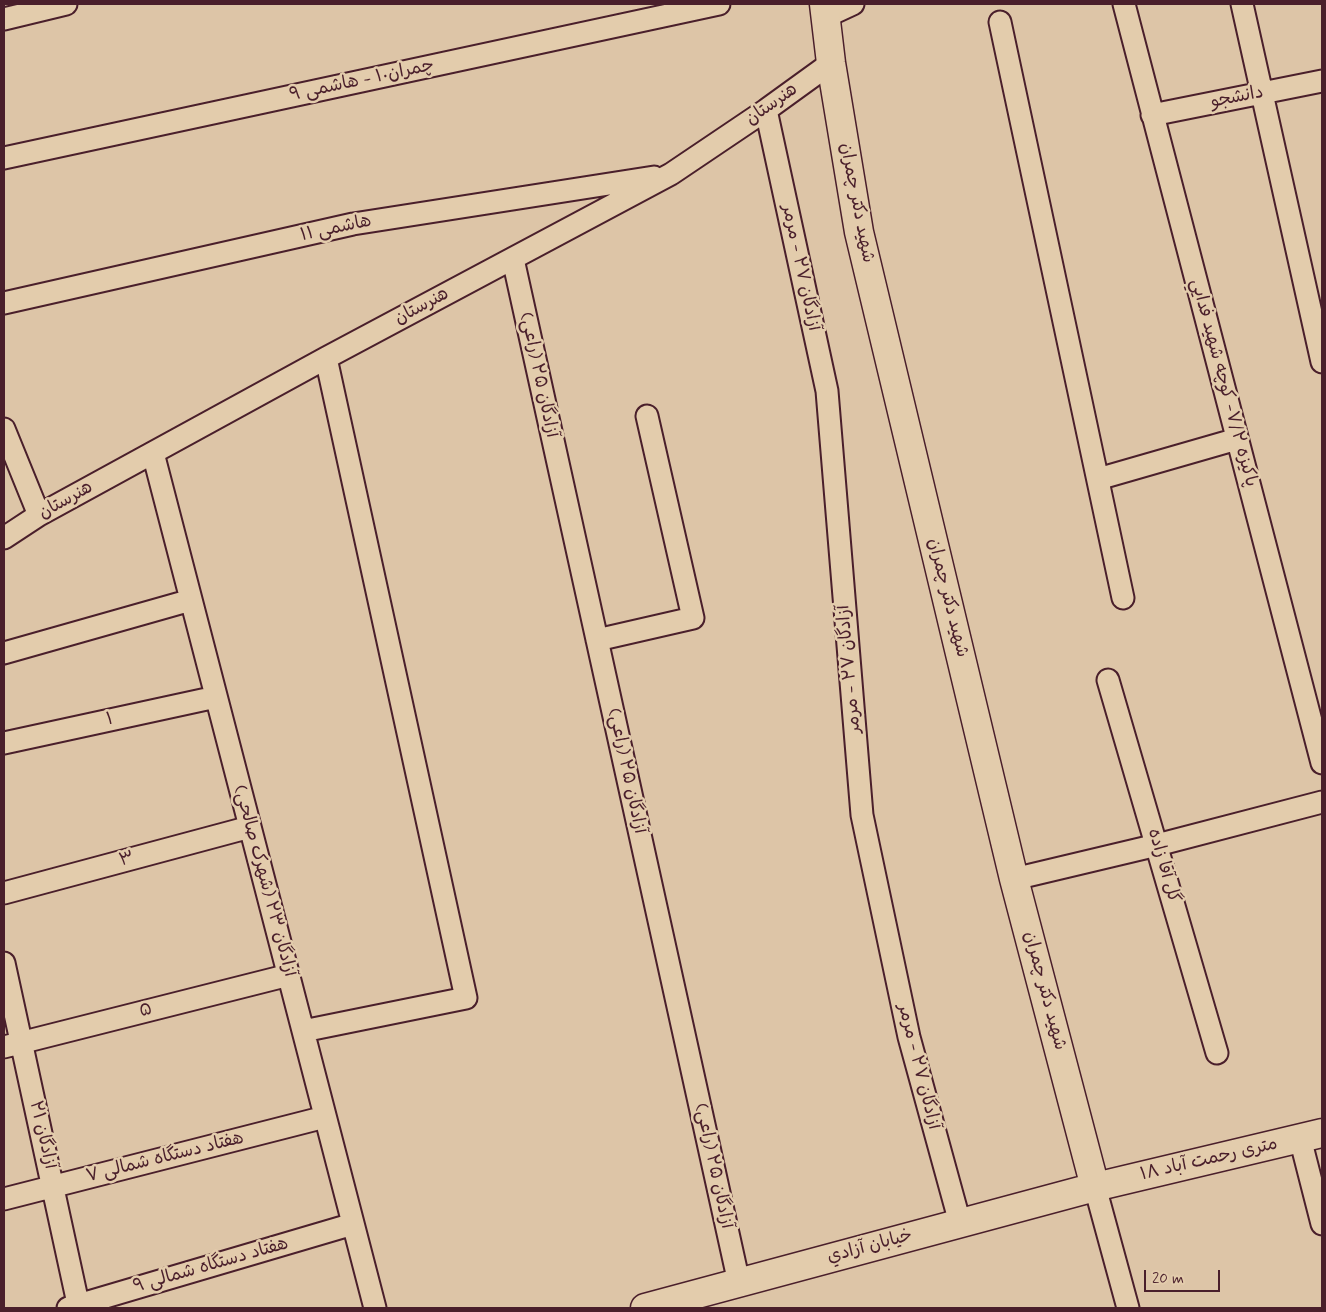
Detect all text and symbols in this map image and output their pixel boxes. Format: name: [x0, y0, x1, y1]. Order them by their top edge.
street label: چمران۱۰ - هاشمی ۹: [288, 55, 436, 107]
street label: هنرستان: [742, 79, 802, 131]
street label: دانشجو: [1209, 82, 1265, 114]
street label: شهید دکتر چمران: [834, 141, 878, 265]
street label: آزادگان ۲۷ - مرمر: [776, 203, 824, 333]
street label: هاشمی ۱۱: [299, 211, 373, 247]
street label: پاکیزه ۷/۲- كوچه شهيد فدايي: [1185, 277, 1261, 489]
street label: هنرستان: [391, 284, 453, 330]
street label: آزادگان ۲۵ (راعی): [514, 310, 562, 440]
street label: هنرستان: [35, 477, 97, 525]
street label: شهید دکتر چمران: [922, 536, 972, 660]
street label: آزادگان ۲۷ - مرمر: [834, 604, 866, 734]
street label: آزادگان ۲۵ (راعی): [602, 706, 650, 836]
street label: ۱: [105, 709, 115, 731]
street label: آزادگان ۲۳ (شهرک صالحی): [228, 783, 300, 979]
street label: گل آقا زاده: [1142, 826, 1184, 906]
street label: ۳: [117, 848, 137, 872]
street label: شهید دکتر چمران: [1018, 929, 1070, 1053]
street label: ۵: [137, 999, 155, 1023]
street label: آزادگان ۲۷ - مرمر: [892, 1002, 944, 1132]
street label: آزادگان ۲۱: [24, 1099, 60, 1171]
street label: آزادگان ۲۵ (راعی): [689, 1101, 737, 1231]
street label: هفتاد دستگاه شمالی ۷: [84, 1128, 246, 1188]
street label: ۱۸ متری رحمت آباد: [1138, 1134, 1280, 1186]
street label: خيابان آزادي: [825, 1225, 915, 1269]
street label: هفتاد دستگاه شمالی ۹: [131, 1234, 291, 1298]
scale bar: [1146, 1260, 1222, 1292]
text: 20 m: [1152, 1269, 1184, 1289]

